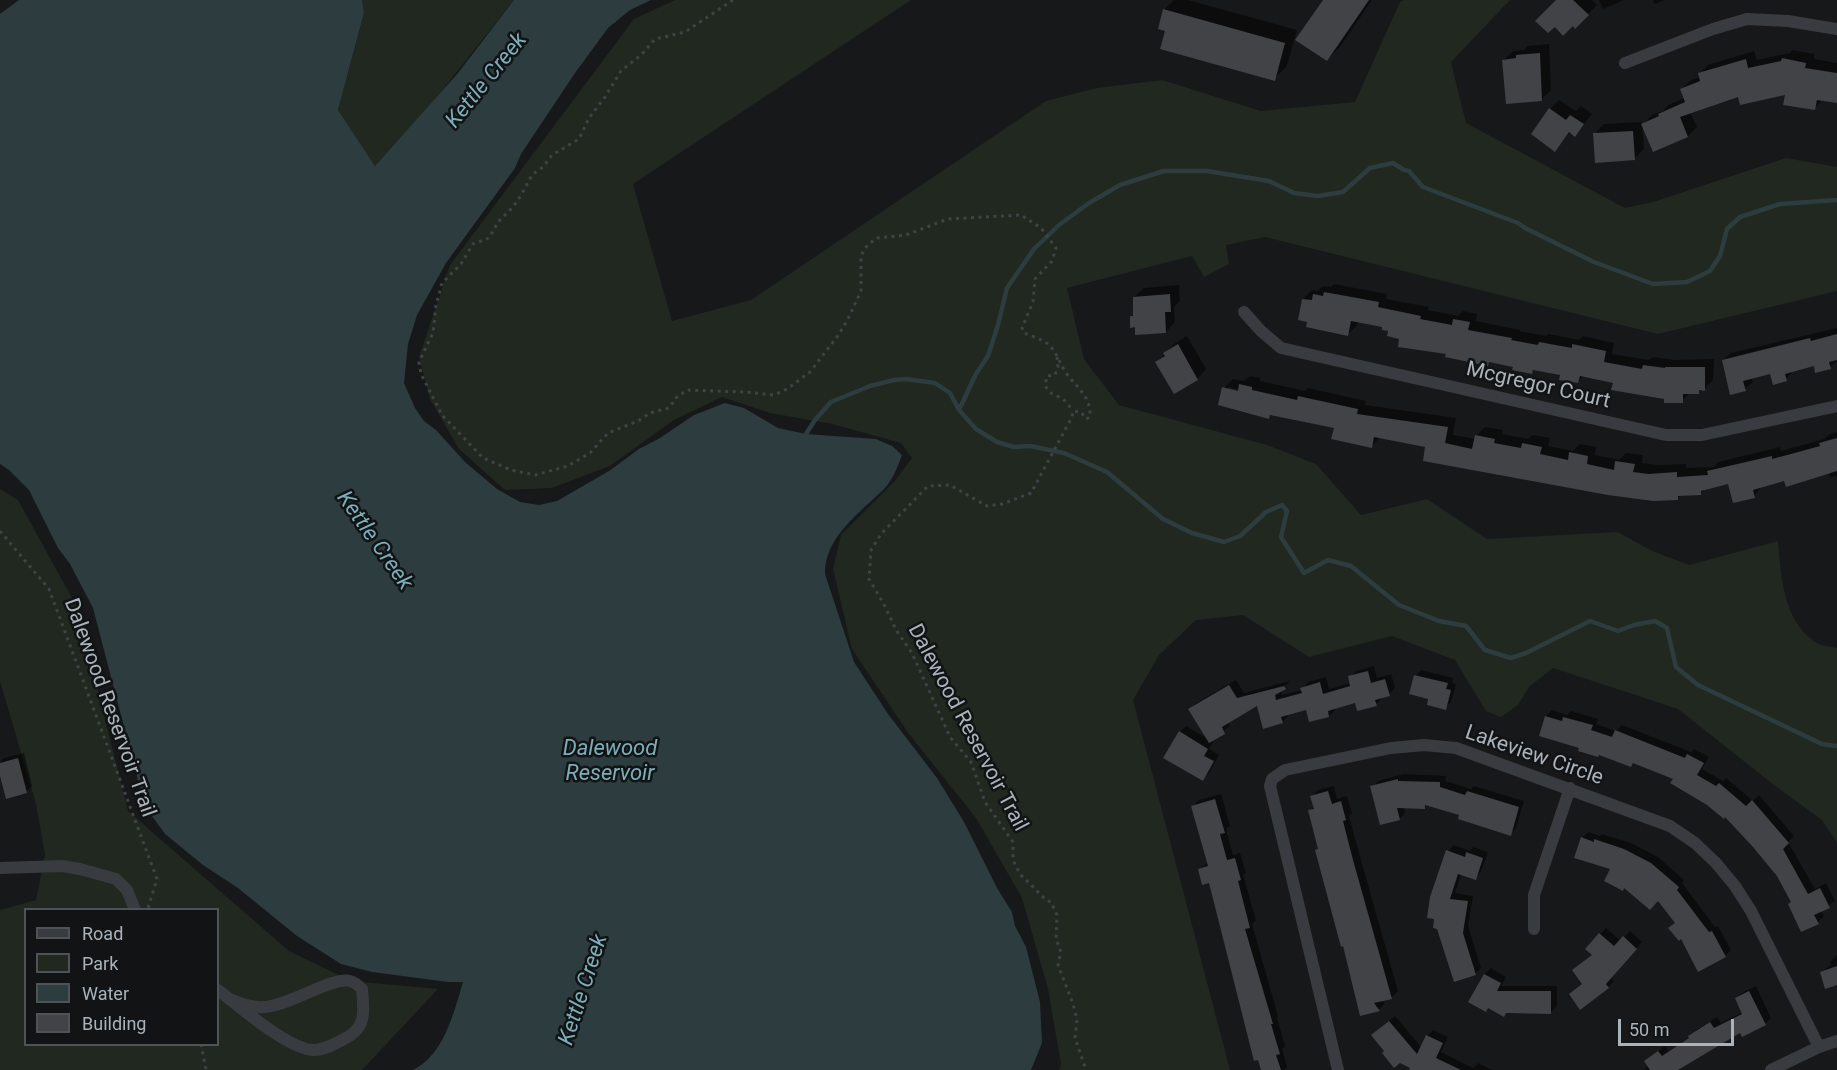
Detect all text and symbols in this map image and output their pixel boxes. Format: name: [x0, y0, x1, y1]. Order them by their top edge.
water label: Kettle Creek: [441, 28, 533, 134]
street label: Mcgregor Court: [1464, 357, 1612, 415]
water label: Kettle Creek: [330, 486, 418, 596]
street label: Dalewood Reservoir Trail: [58, 595, 160, 821]
street label: Dalewood Reservoir Trail: [902, 620, 1032, 836]
street label: Lakeview Circle: [1462, 721, 1606, 791]
water label: Dalewood Reservoir: [563, 736, 657, 788]
legend: [24, 908, 219, 1046]
text: Road: [82, 923, 123, 944]
water label: Kettle Creek: [554, 931, 614, 1049]
text: Park: [82, 953, 118, 974]
text: Water: [82, 983, 129, 1004]
scale bar: [1621, 1007, 1736, 1045]
text: Building: [82, 1013, 146, 1034]
text: 50 m: [1629, 1019, 1669, 1040]

